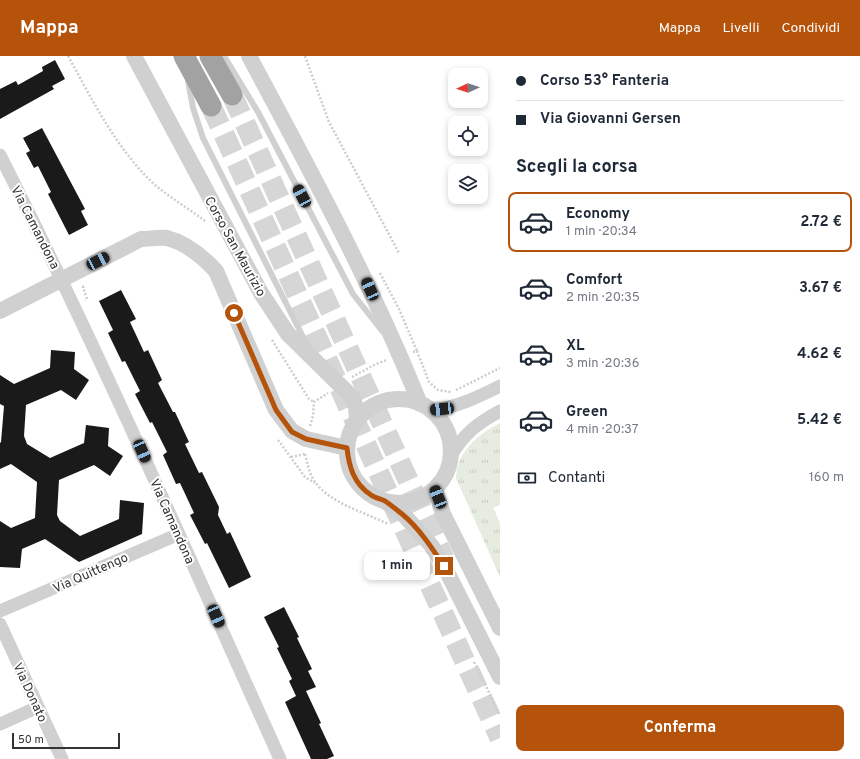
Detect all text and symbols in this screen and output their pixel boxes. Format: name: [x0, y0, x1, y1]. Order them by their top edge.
text: Mappa: [20, 16, 79, 40]
text: Mappa: [659, 20, 701, 37]
text: Livelli: [723, 20, 759, 37]
text: Condividi: [781, 20, 840, 37]
north arrow: [448, 68, 488, 108]
map controls: [448, 68, 488, 204]
text: Corso 53° Fanteria: [540, 72, 669, 91]
text: Via Giovanni Gersen: [540, 110, 681, 129]
button: locate: [448, 116, 488, 156]
text: Scegli la corsa: [516, 156, 638, 179]
button: layers: [448, 164, 488, 204]
car: [291, 183, 313, 209]
street label: Via Camandona: [6, 184, 62, 272]
street label: Corso San Maurizio: [200, 194, 268, 300]
icon: car: [518, 204, 554, 240]
text: Economy: [566, 205, 630, 224]
text: 2.72 €: [800, 213, 842, 232]
text: 1 min · 20:34: [566, 224, 637, 240]
car: [85, 250, 111, 272]
icon: car: [518, 270, 554, 306]
text: Comfort: [566, 271, 623, 290]
car: [360, 276, 380, 302]
text: 3.67 €: [799, 279, 842, 298]
text: 2 min · 20:35: [566, 290, 640, 306]
route start: [225, 304, 243, 322]
icon: car: [518, 336, 554, 372]
text: XL: [566, 337, 584, 356]
text: 4.62 €: [797, 345, 842, 364]
text: 3 min · 20:36: [566, 356, 639, 372]
car: [429, 402, 455, 416]
icon: car: [518, 402, 554, 438]
text: Green: [566, 403, 608, 422]
text: 5.42 €: [797, 411, 842, 430]
text: 4 min · 20:37: [566, 422, 639, 438]
car: [132, 438, 152, 464]
icon: cash: [516, 467, 538, 489]
text: Contanti: [548, 469, 605, 488]
text: 160 m: [809, 470, 844, 486]
street label: Via Camandona: [145, 477, 197, 567]
car: [428, 484, 448, 510]
street label: Via Quittengo: [51, 550, 131, 597]
callout: 1 min: [364, 552, 430, 580]
route end: [435, 557, 453, 575]
text: 1 min: [381, 558, 413, 574]
car: [206, 603, 226, 629]
street label: Via Donato: [8, 661, 50, 725]
button: Conferma: [516, 705, 844, 751]
scale bar: [12, 731, 120, 750]
text: 50 m: [18, 733, 44, 747]

